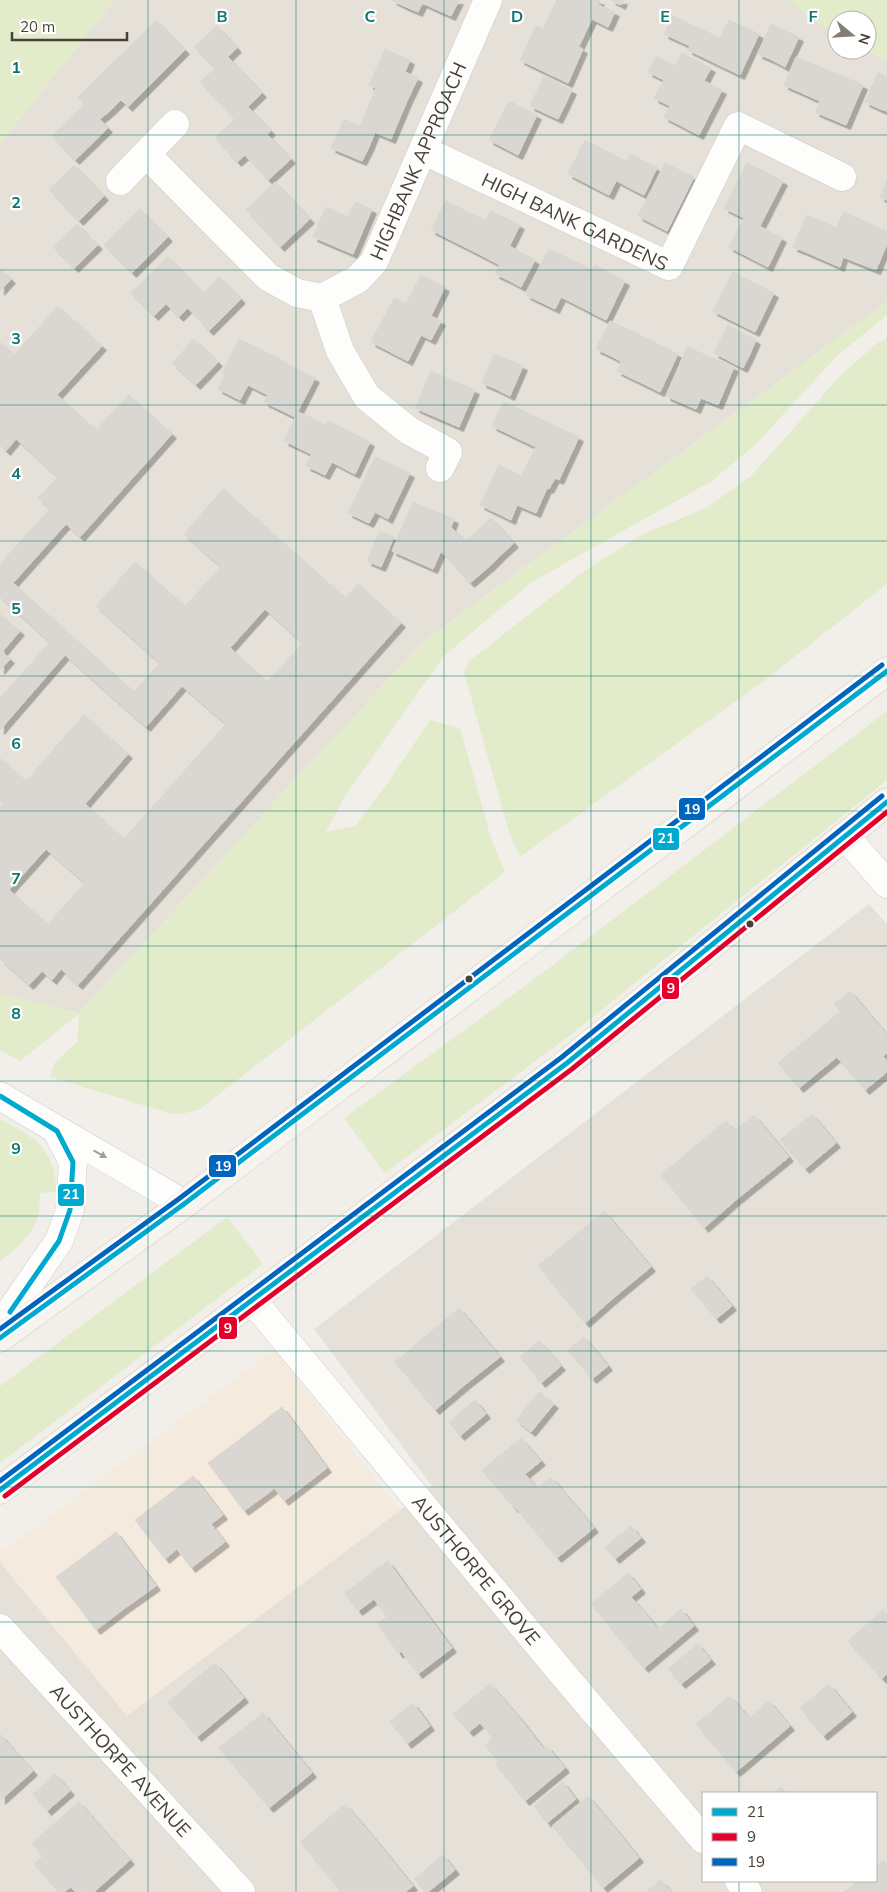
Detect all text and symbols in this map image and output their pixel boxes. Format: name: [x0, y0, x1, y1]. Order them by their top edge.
text: B: [216, 6, 228, 26]
text: C: [365, 6, 376, 26]
text: D: [511, 6, 523, 26]
text: E: [660, 6, 670, 26]
text: F: [808, 6, 818, 26]
scale bar: [12, 10, 128, 42]
north arrow: [827, 10, 877, 60]
text: 20 m: [20, 17, 55, 36]
text: N: [854, 31, 875, 47]
text: 1: [11, 57, 21, 77]
street label: HIGHBANK APPROACH: [364, 58, 472, 264]
street label: HIGH BANK GARDENS: [478, 167, 672, 276]
text: 2: [11, 192, 21, 212]
text: 3: [11, 328, 21, 348]
text: 4: [11, 463, 21, 483]
text: 5: [11, 598, 21, 618]
text: 6: [11, 733, 21, 753]
line badge: 19: [678, 797, 706, 821]
text: 19: [684, 800, 700, 818]
line badge: 21: [652, 827, 680, 851]
text: 21: [658, 829, 674, 847]
text: 7: [11, 868, 21, 888]
unlabelled marker: [745, 919, 755, 929]
unlabelled marker: [464, 974, 474, 984]
line badge: 9: [661, 976, 680, 1000]
text: 9: [667, 979, 675, 997]
text: 8: [11, 1003, 21, 1023]
text: 9: [11, 1138, 21, 1158]
one-way arrow: [93, 1150, 107, 1159]
line badge: 19: [208, 1154, 237, 1178]
text: 19: [215, 1157, 231, 1175]
line badge: 21: [57, 1183, 85, 1207]
text: 21: [63, 1185, 79, 1203]
line badge: 9: [218, 1316, 238, 1340]
text: 9: [224, 1319, 232, 1337]
street label: AUSTHORPE GROVE: [407, 1490, 545, 1650]
street label: AUSTHORPE AVENUE: [45, 1679, 196, 1842]
legend: [702, 1792, 877, 1882]
text: 21: [747, 1802, 765, 1821]
text: 9: [747, 1827, 756, 1846]
text: 19: [747, 1852, 765, 1871]

